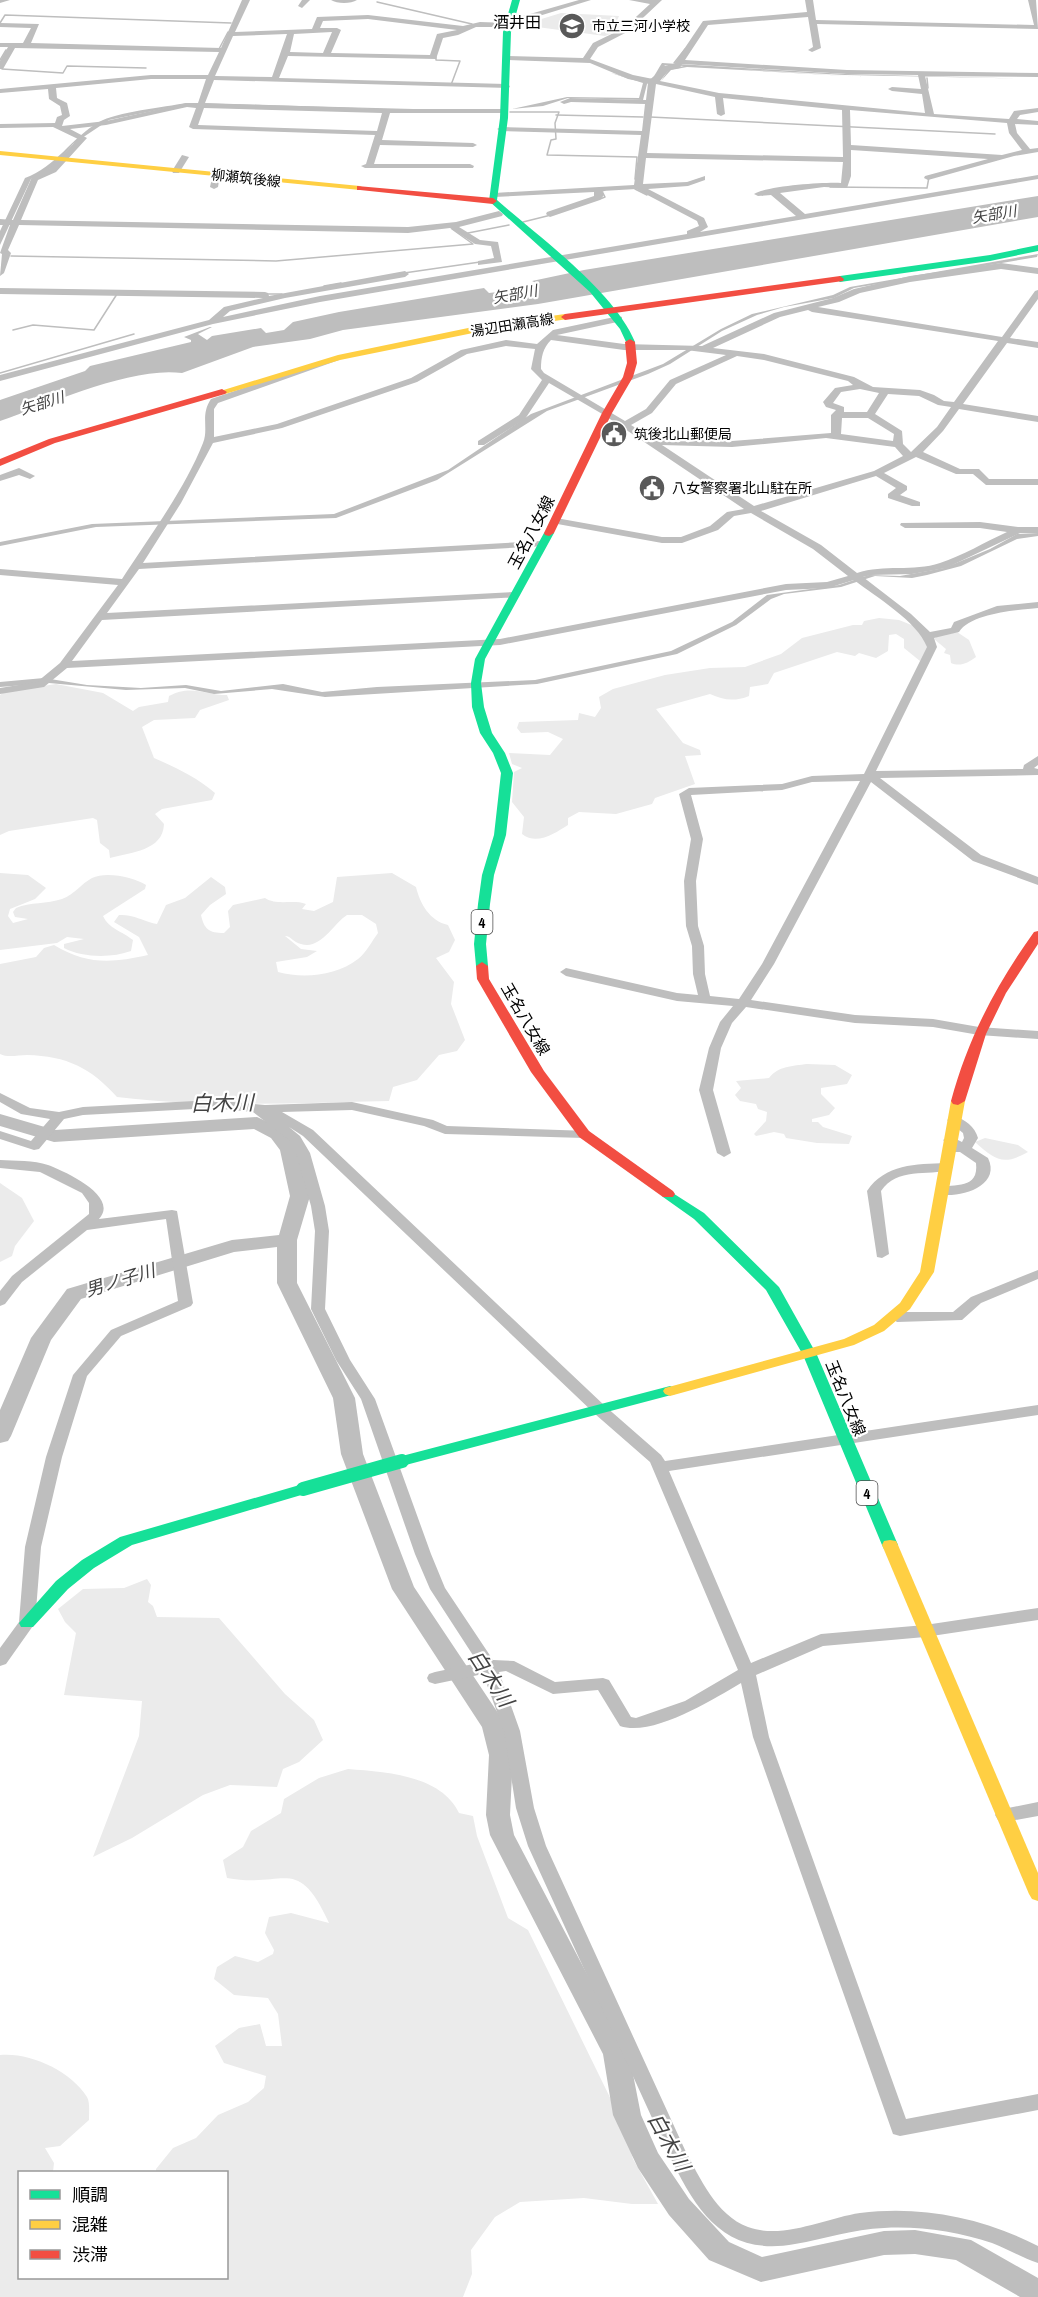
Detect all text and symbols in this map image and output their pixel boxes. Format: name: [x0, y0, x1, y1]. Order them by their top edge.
district label: 酒井田: [493, 11, 541, 33]
school or university icon: 市立三河小学校: [557, 11, 587, 41]
place label: 市立三河小学校: [592, 17, 690, 35]
street label: 柳瀬筑後線: [210, 165, 282, 191]
water label: 矢部川: [970, 200, 1020, 228]
water label: 矢部川: [491, 279, 541, 308]
street label: 湯辺田瀬高線: [469, 310, 555, 340]
water label: 矢部川: [17, 386, 68, 420]
public building icon: 筑後北山郵便局: [599, 419, 629, 449]
place label: 筑後北山郵便局: [634, 425, 732, 443]
public building icon: 八女警察署北山駐在所: [637, 473, 667, 503]
place label: 八女警察署北山駐在所: [672, 479, 812, 497]
street label: 玉名八女線: [503, 492, 559, 572]
road number: 4: [472, 910, 492, 934]
street label: 玉名八女線: [496, 979, 556, 1059]
water label: 白木川: [190, 1088, 256, 1118]
water label: 男ノ子川: [82, 1257, 160, 1302]
street label: 玉名八女線: [821, 1357, 871, 1439]
road number: 4: [856, 1481, 878, 1505]
water label: 白木川: [462, 1644, 521, 1714]
water label: 白木川: [641, 2107, 698, 2178]
legend: [18, 2171, 228, 2279]
text: 順調: [72, 2182, 108, 2207]
text: 混雑: [72, 2212, 108, 2237]
text: 渋滞: [72, 2242, 108, 2267]

